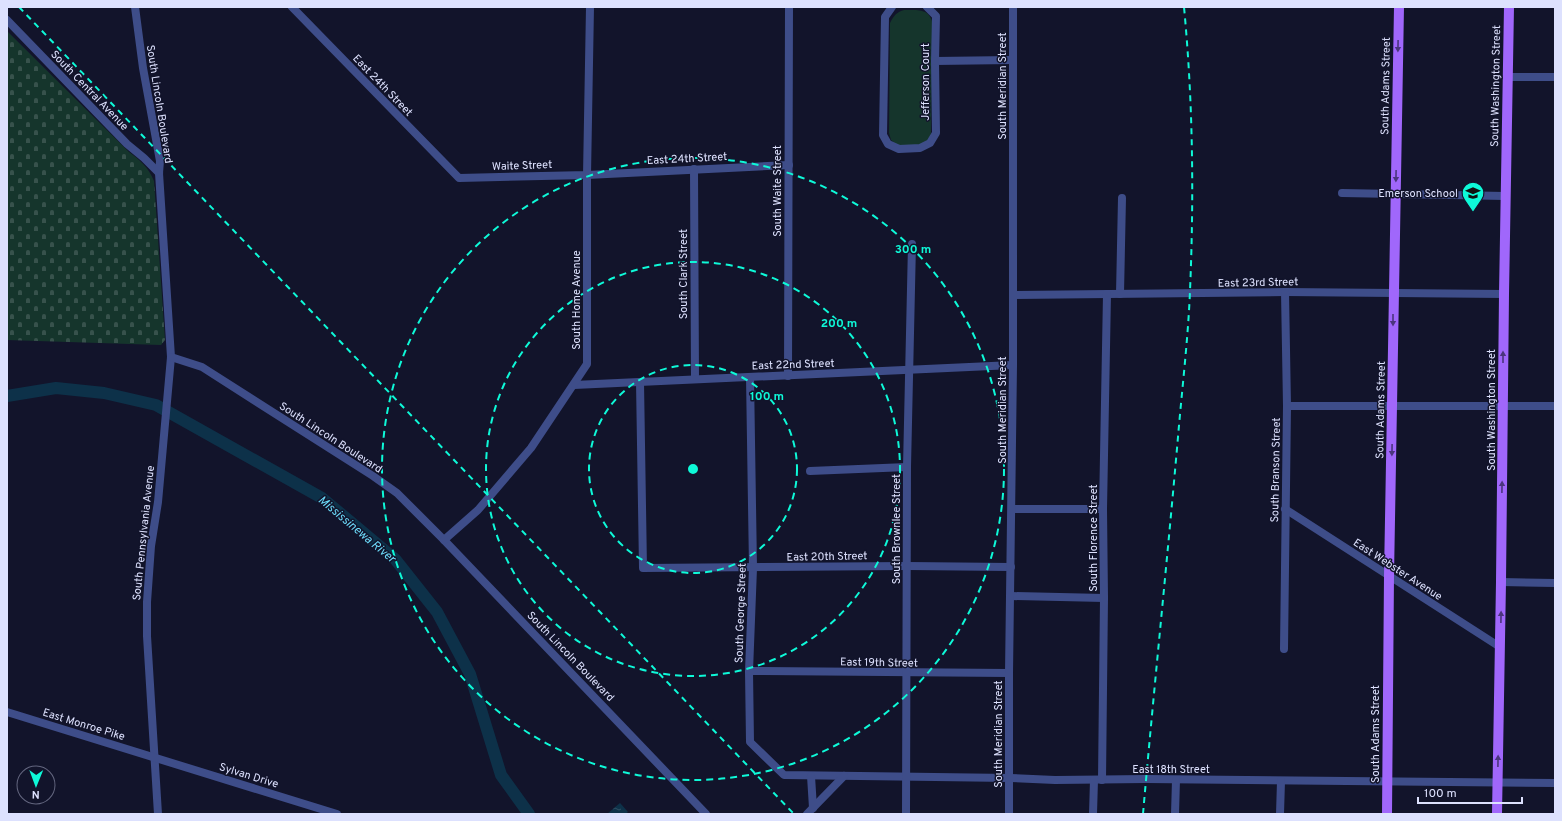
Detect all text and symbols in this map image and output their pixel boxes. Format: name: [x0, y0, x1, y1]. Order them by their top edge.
street label: South Washington Street: [1488, 25, 1504, 147]
street label: South Meridian Street: [996, 32, 1010, 140]
street label: South Adams Street: [1378, 37, 1394, 135]
one-way arrow: [1395, 40, 1401, 53]
street label: Jefferson Court: [919, 43, 933, 121]
street label: South Lincoln Boulevard: [143, 44, 175, 164]
street label: South Central Avenue: [47, 48, 131, 134]
street label: East 24th Street: [349, 52, 415, 120]
street label: South Waite Street: [771, 145, 785, 237]
street label: East 24th Street: [646, 150, 728, 168]
street label: Waite Street: [492, 158, 552, 174]
one-way arrow: [1393, 170, 1399, 183]
school or university icon: Emerson School: [1460, 180, 1486, 213]
place label: Emerson School: [1378, 187, 1458, 201]
street label: South Clark Street: [677, 229, 691, 319]
text: 300 m: [895, 242, 931, 258]
street label: South Home Avenue: [570, 250, 584, 350]
street label: East 23rd Street: [1218, 275, 1298, 291]
one-way arrow: [1390, 314, 1396, 327]
text: 200 m: [821, 316, 857, 332]
street label: South Washington Street: [1485, 349, 1499, 471]
one-way arrow: [1500, 350, 1506, 363]
street label: South Meridian Street: [996, 356, 1010, 464]
street label: East 22nd Street: [751, 357, 835, 373]
street label: South Adams Street: [1373, 361, 1389, 459]
text: 100 m: [750, 389, 784, 405]
street label: South Lincoln Boulevard: [276, 399, 385, 476]
street label: South Branson Street: [1268, 417, 1284, 523]
one-way arrow: [1389, 444, 1395, 457]
centre of rings: [686, 462, 700, 476]
street label: South Pennsylvania Avenue: [130, 465, 158, 601]
street label: South Brownlee Street: [890, 474, 904, 584]
one-way arrow: [1499, 480, 1505, 493]
street label: South Florence Street: [1087, 484, 1101, 592]
water label: Mississinewa River: [314, 493, 400, 568]
street label: East Webster Avenue: [1350, 536, 1445, 604]
street label: East 20th Street: [786, 549, 868, 565]
street label: South George Street: [732, 563, 750, 663]
street label: South Lincoln Boulevard: [524, 609, 617, 705]
one-way arrow: [1497, 611, 1504, 623]
street label: East 19th Street: [840, 655, 918, 671]
street label: South Meridian Street: [992, 680, 1006, 788]
street label: South Adams Street: [1369, 685, 1383, 783]
street label: East Monroe Pike: [41, 706, 127, 744]
one-way arrow: [1495, 754, 1501, 767]
street label: Sylvan Drive: [217, 760, 280, 792]
street label: East 18th Street: [1132, 763, 1210, 777]
north arrow: [16, 765, 56, 805]
scale bar: [1418, 779, 1522, 805]
text: 100 m: [1424, 786, 1457, 802]
text: N: [32, 787, 40, 801]

